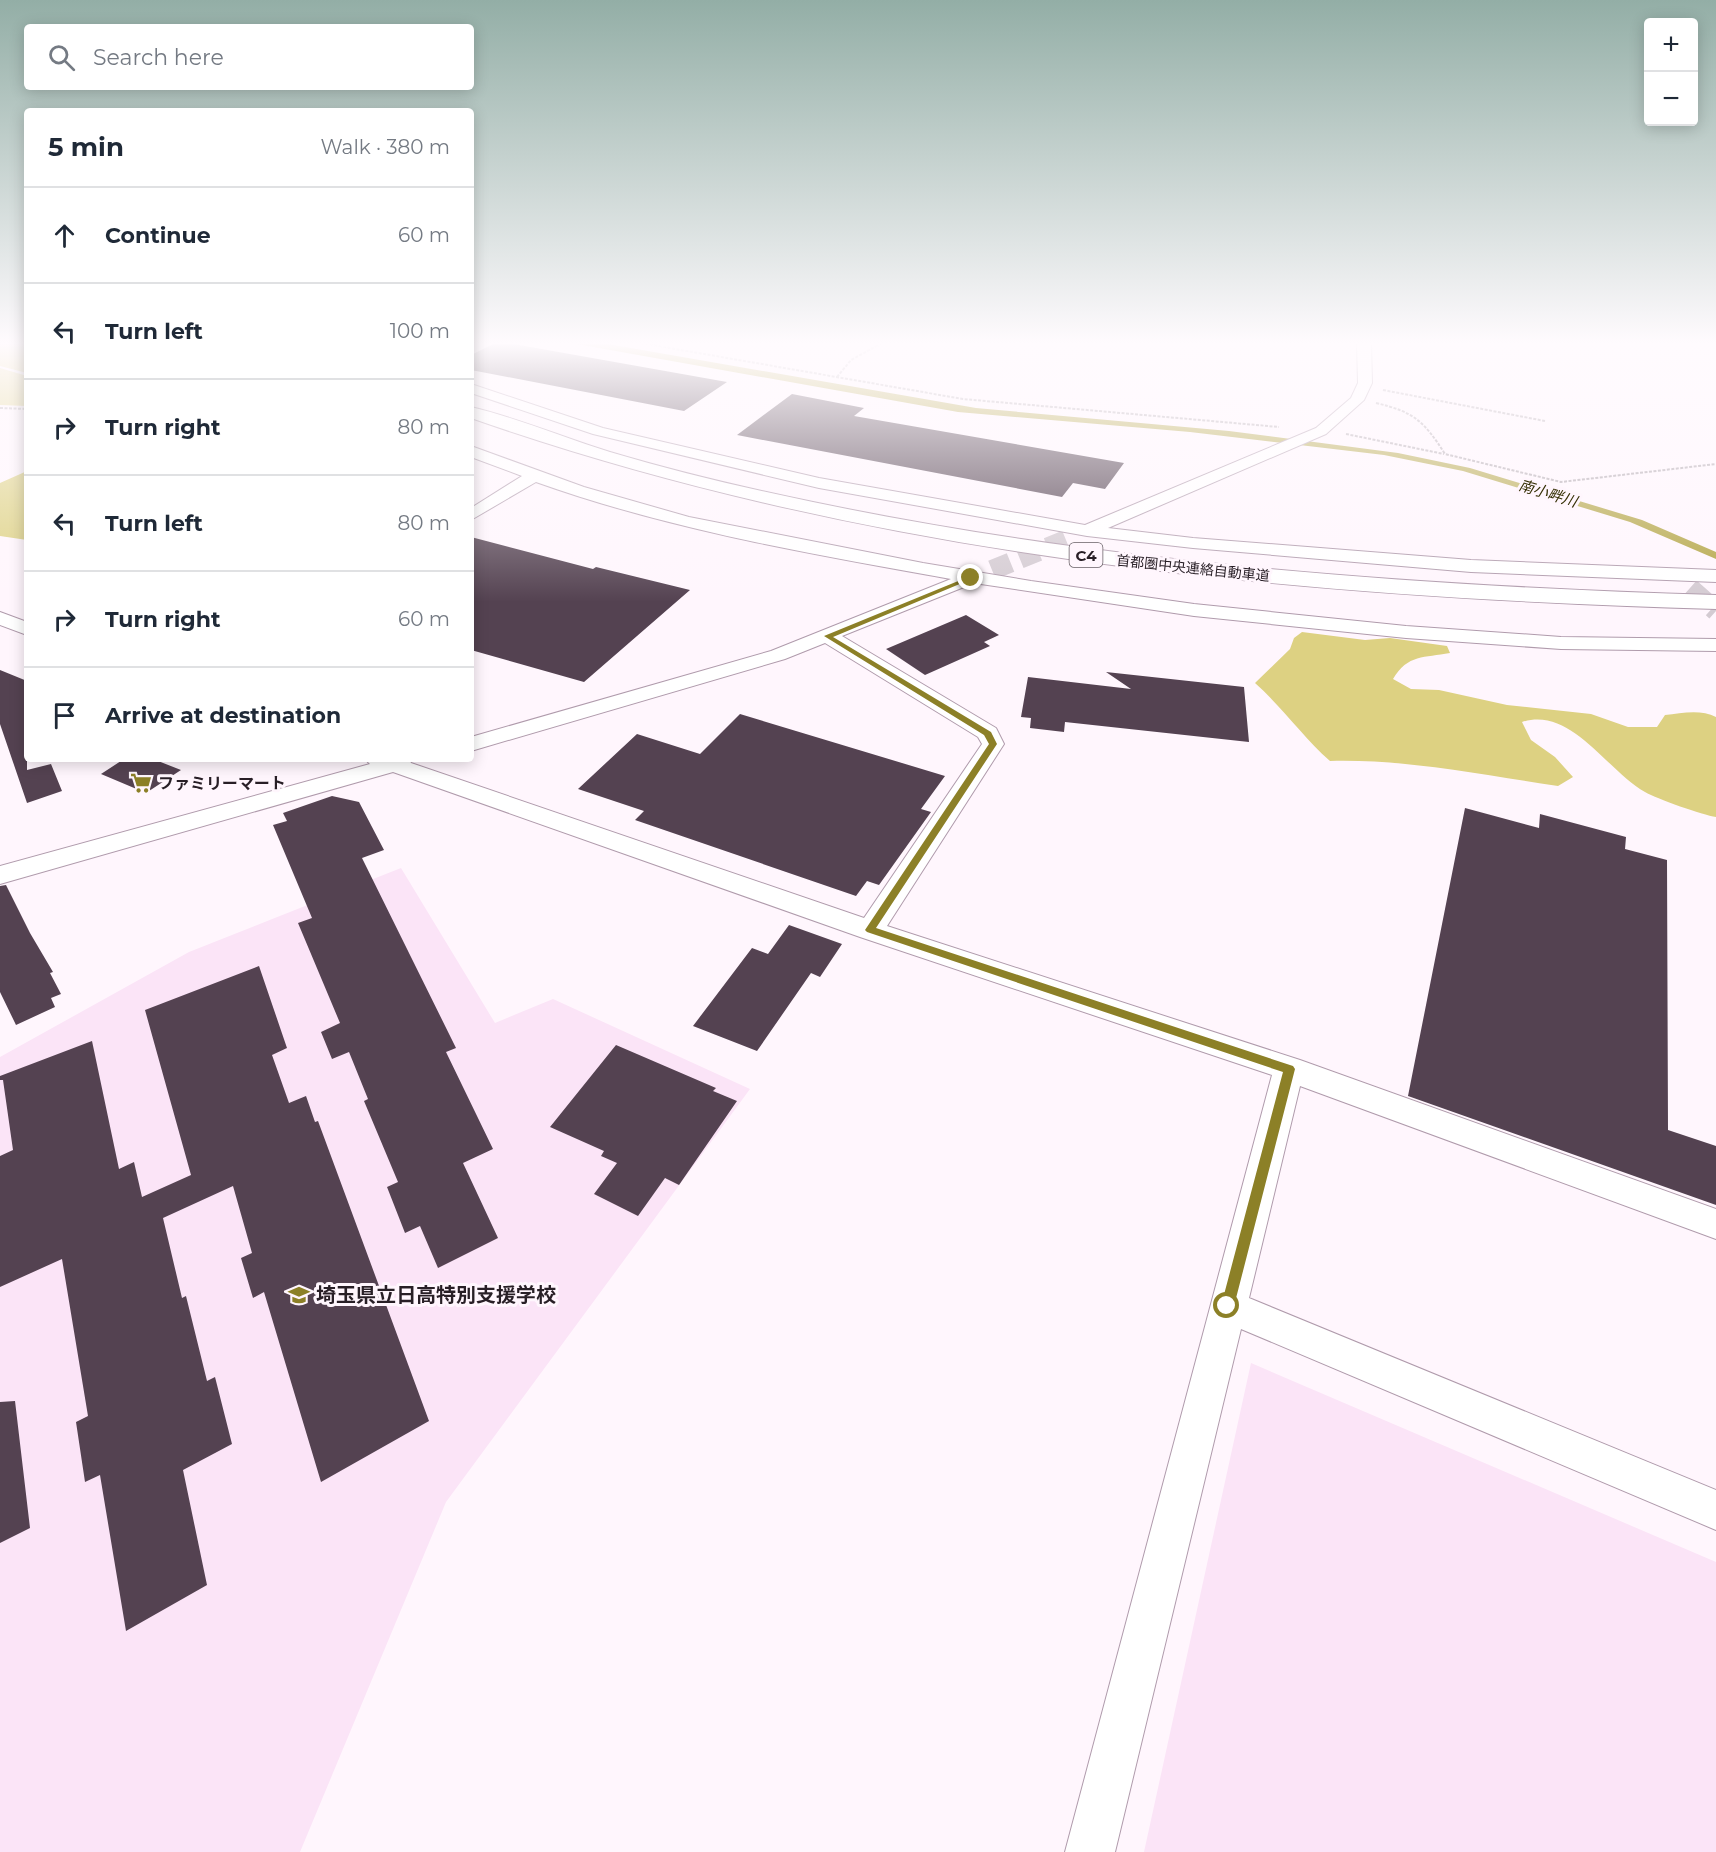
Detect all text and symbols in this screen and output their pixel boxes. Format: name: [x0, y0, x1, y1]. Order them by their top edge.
map controls: [1644, 18, 1698, 126]
button: +: [1644, 18, 1698, 72]
search box: [24, 24, 474, 90]
icon: search: [45, 41, 78, 74]
text: Search here: [93, 44, 224, 71]
button: −: [1644, 72, 1698, 126]
text: 5 min: [48, 131, 124, 163]
text: Walk · 380 m: [320, 135, 450, 159]
icon: ahead: [48, 219, 81, 252]
text: Continue: [105, 222, 211, 249]
text: 60 m: [398, 223, 450, 247]
icon: left: [48, 315, 81, 348]
text: Turn left: [105, 318, 203, 345]
text: 100 m: [390, 319, 450, 343]
icon: right: [48, 411, 81, 444]
text: Turn right: [105, 414, 220, 441]
text: 80 m: [398, 415, 450, 439]
water label: 南小畔川: [1517, 475, 1581, 511]
icon: left: [48, 507, 81, 540]
text: Turn left: [105, 510, 203, 537]
text: 80 m: [398, 511, 450, 535]
road number: C4: [1070, 543, 1102, 567]
street label: 首都圏中央連絡自動車道: [1115, 551, 1271, 585]
route end: [957, 564, 983, 590]
icon: right: [48, 603, 81, 636]
text: Turn right: [105, 606, 220, 633]
text: 60 m: [398, 607, 450, 631]
icon: arrive: [48, 699, 81, 732]
text: Arrive at destination: [105, 702, 341, 729]
supermarket icon: ファミリーマート: [129, 771, 153, 795]
place label: ファミリーマート: [158, 774, 286, 793]
school or university icon: 埼玉県立日高特別支援学校: [287, 1283, 311, 1307]
place label: 埼玉県立日高特別支援学校: [316, 1283, 556, 1307]
route start: [1213, 1292, 1239, 1318]

